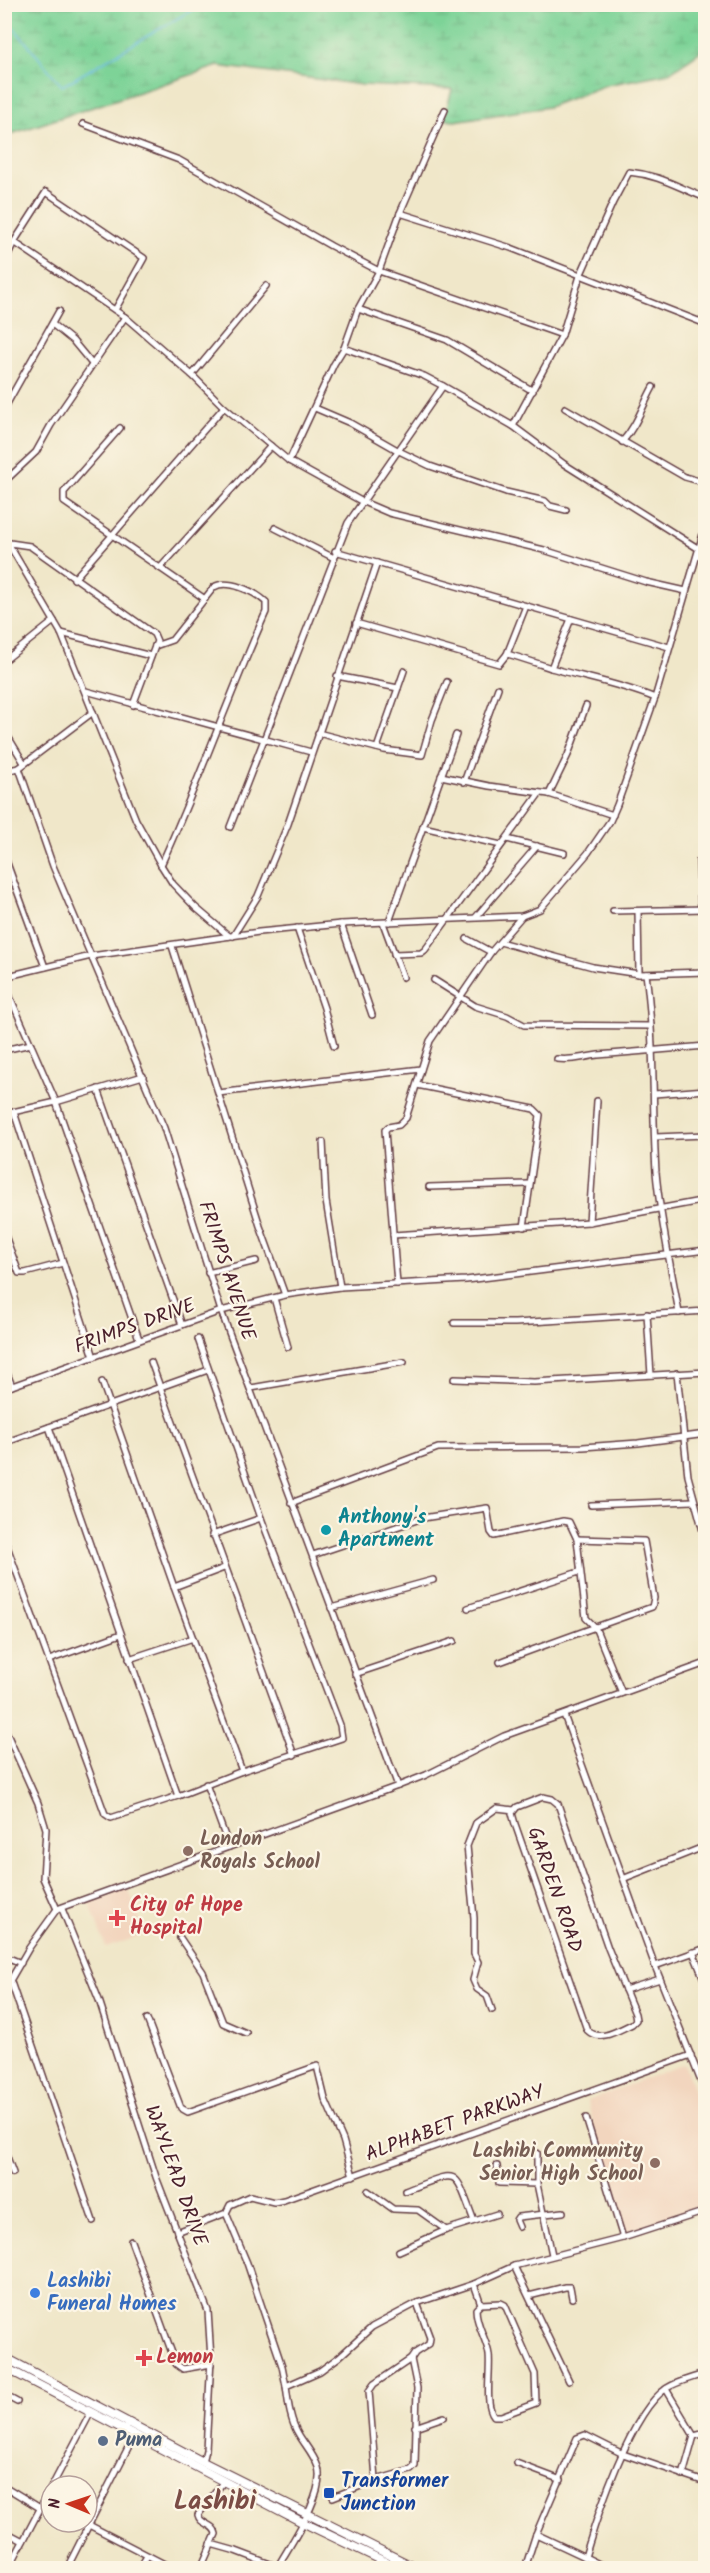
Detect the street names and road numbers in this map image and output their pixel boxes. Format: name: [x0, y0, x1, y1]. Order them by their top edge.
street label: FRIMPS AVENUE: [188, 1197, 264, 1346]
street label: FRIMPS DRIVE: [70, 1290, 201, 1364]
street label: GARDEN ROAD: [518, 1823, 591, 1957]
street label: ALPHABET PARKWAY: [361, 2076, 550, 2171]
street label: WAYLEAD DRIVE: [135, 2101, 216, 2252]

